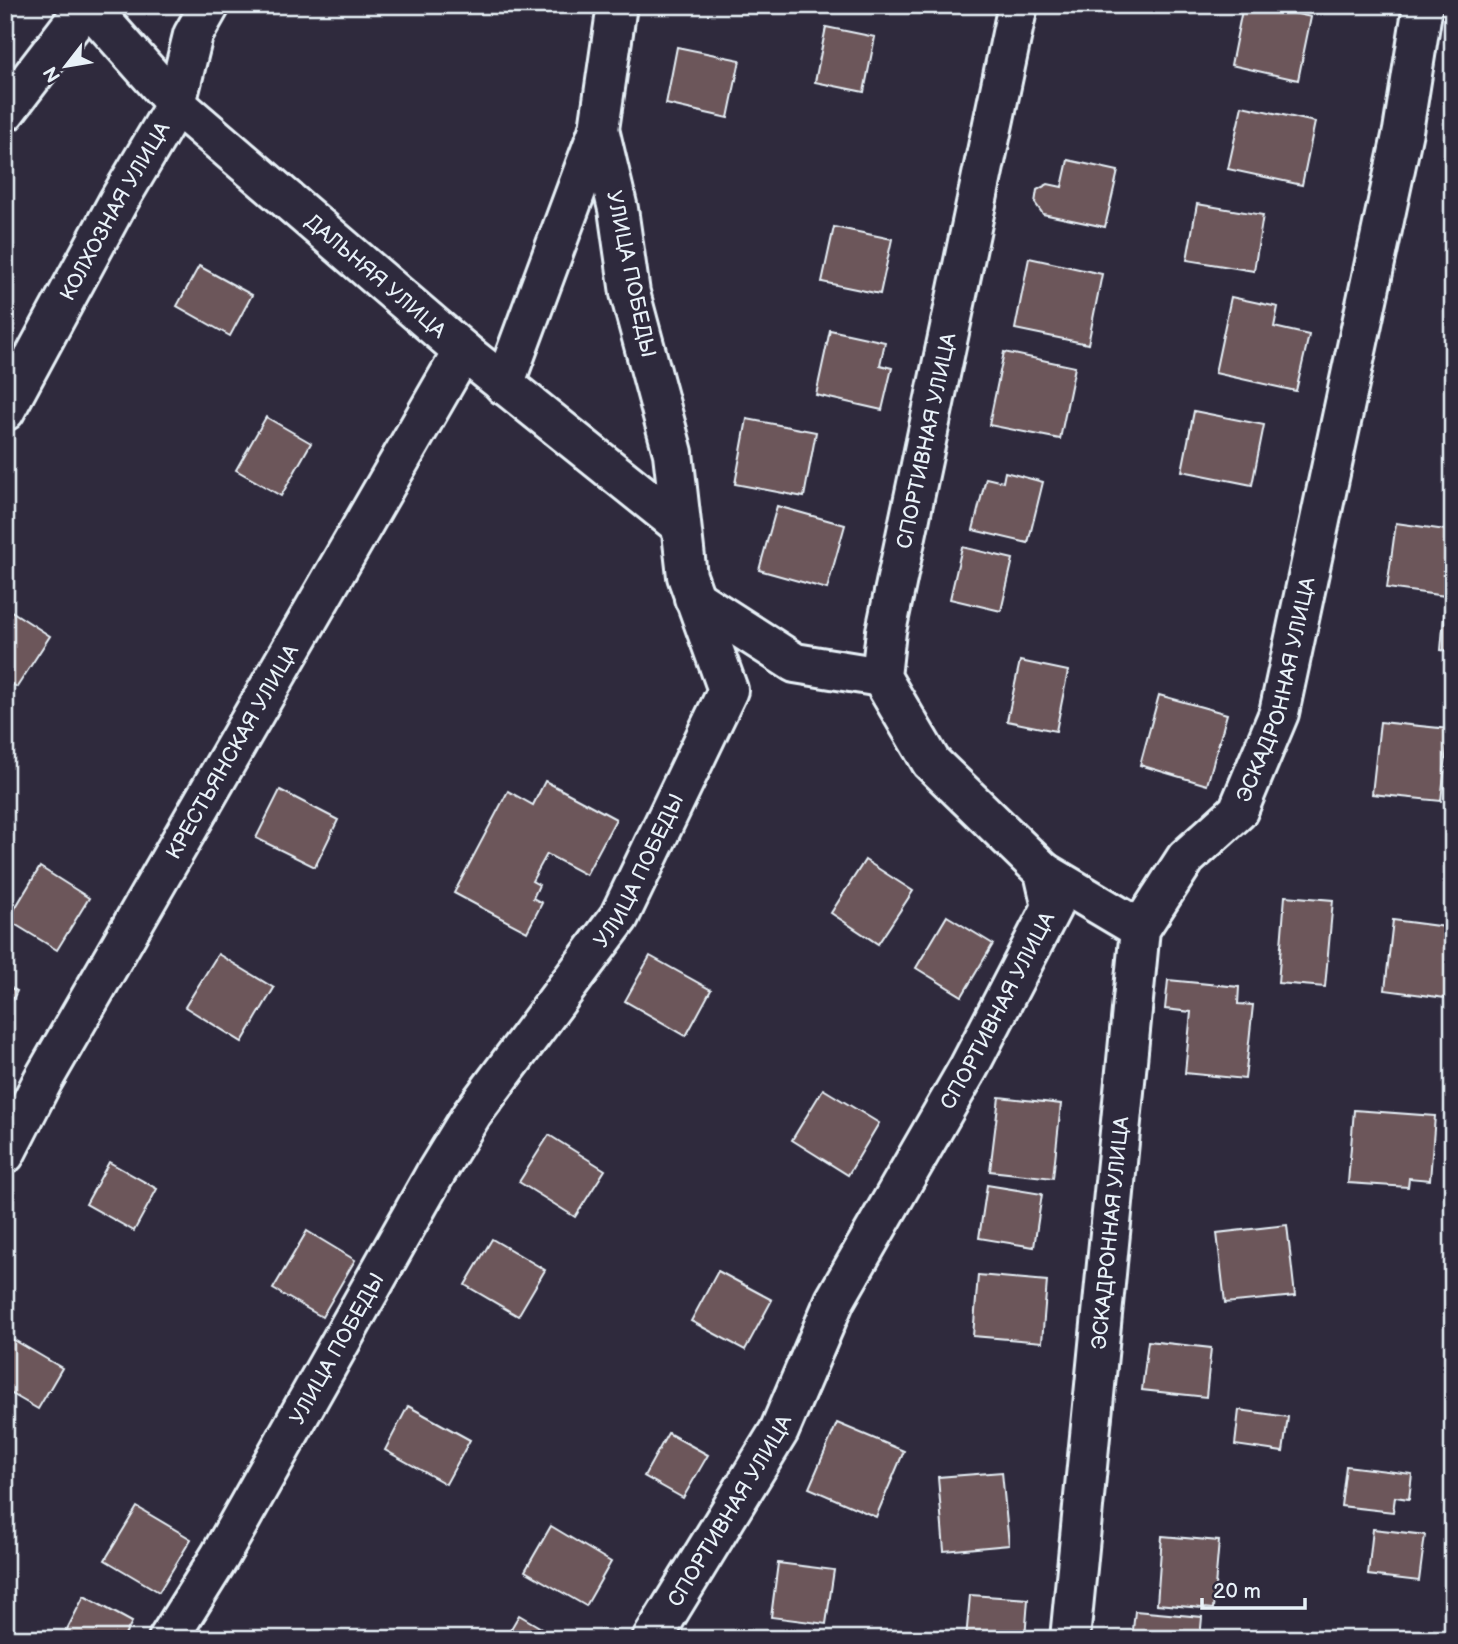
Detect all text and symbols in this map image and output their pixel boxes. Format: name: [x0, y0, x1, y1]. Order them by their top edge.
north arrow: [32, 32, 102, 102]
text: N: [39, 62, 66, 86]
street label: КОЛХОЗНАЯ УЛИЦА: [55, 117, 175, 305]
street label: УЛИЦА ПОБЕДЫ: [601, 188, 661, 360]
street label: ДАЛЬНЯЯ УЛИЦА: [301, 209, 451, 343]
street label: СПОРТИВНАЯ УЛИЦА: [891, 331, 961, 551]
street label: ЭСКАДРОННАЯ УЛИЦА: [1231, 575, 1320, 806]
street label: КРЕСТЬЯНСКАЯ УЛИЦА: [161, 640, 304, 863]
street label: УЛИЦА ПОБЕДЫ: [588, 790, 689, 952]
street label: СПОРТИВНАЯ УЛИЦА: [935, 908, 1060, 1114]
street label: ЭСКАДРОННАЯ УЛИЦА: [1086, 1115, 1134, 1351]
street label: УЛИЦА ПОБЕДЫ: [284, 1268, 389, 1429]
street label: СПОРТИВНАЯ УЛИЦА: [662, 1411, 797, 1611]
scale bar: [1202, 1567, 1306, 1611]
text: 20 m: [1213, 1579, 1261, 1604]

